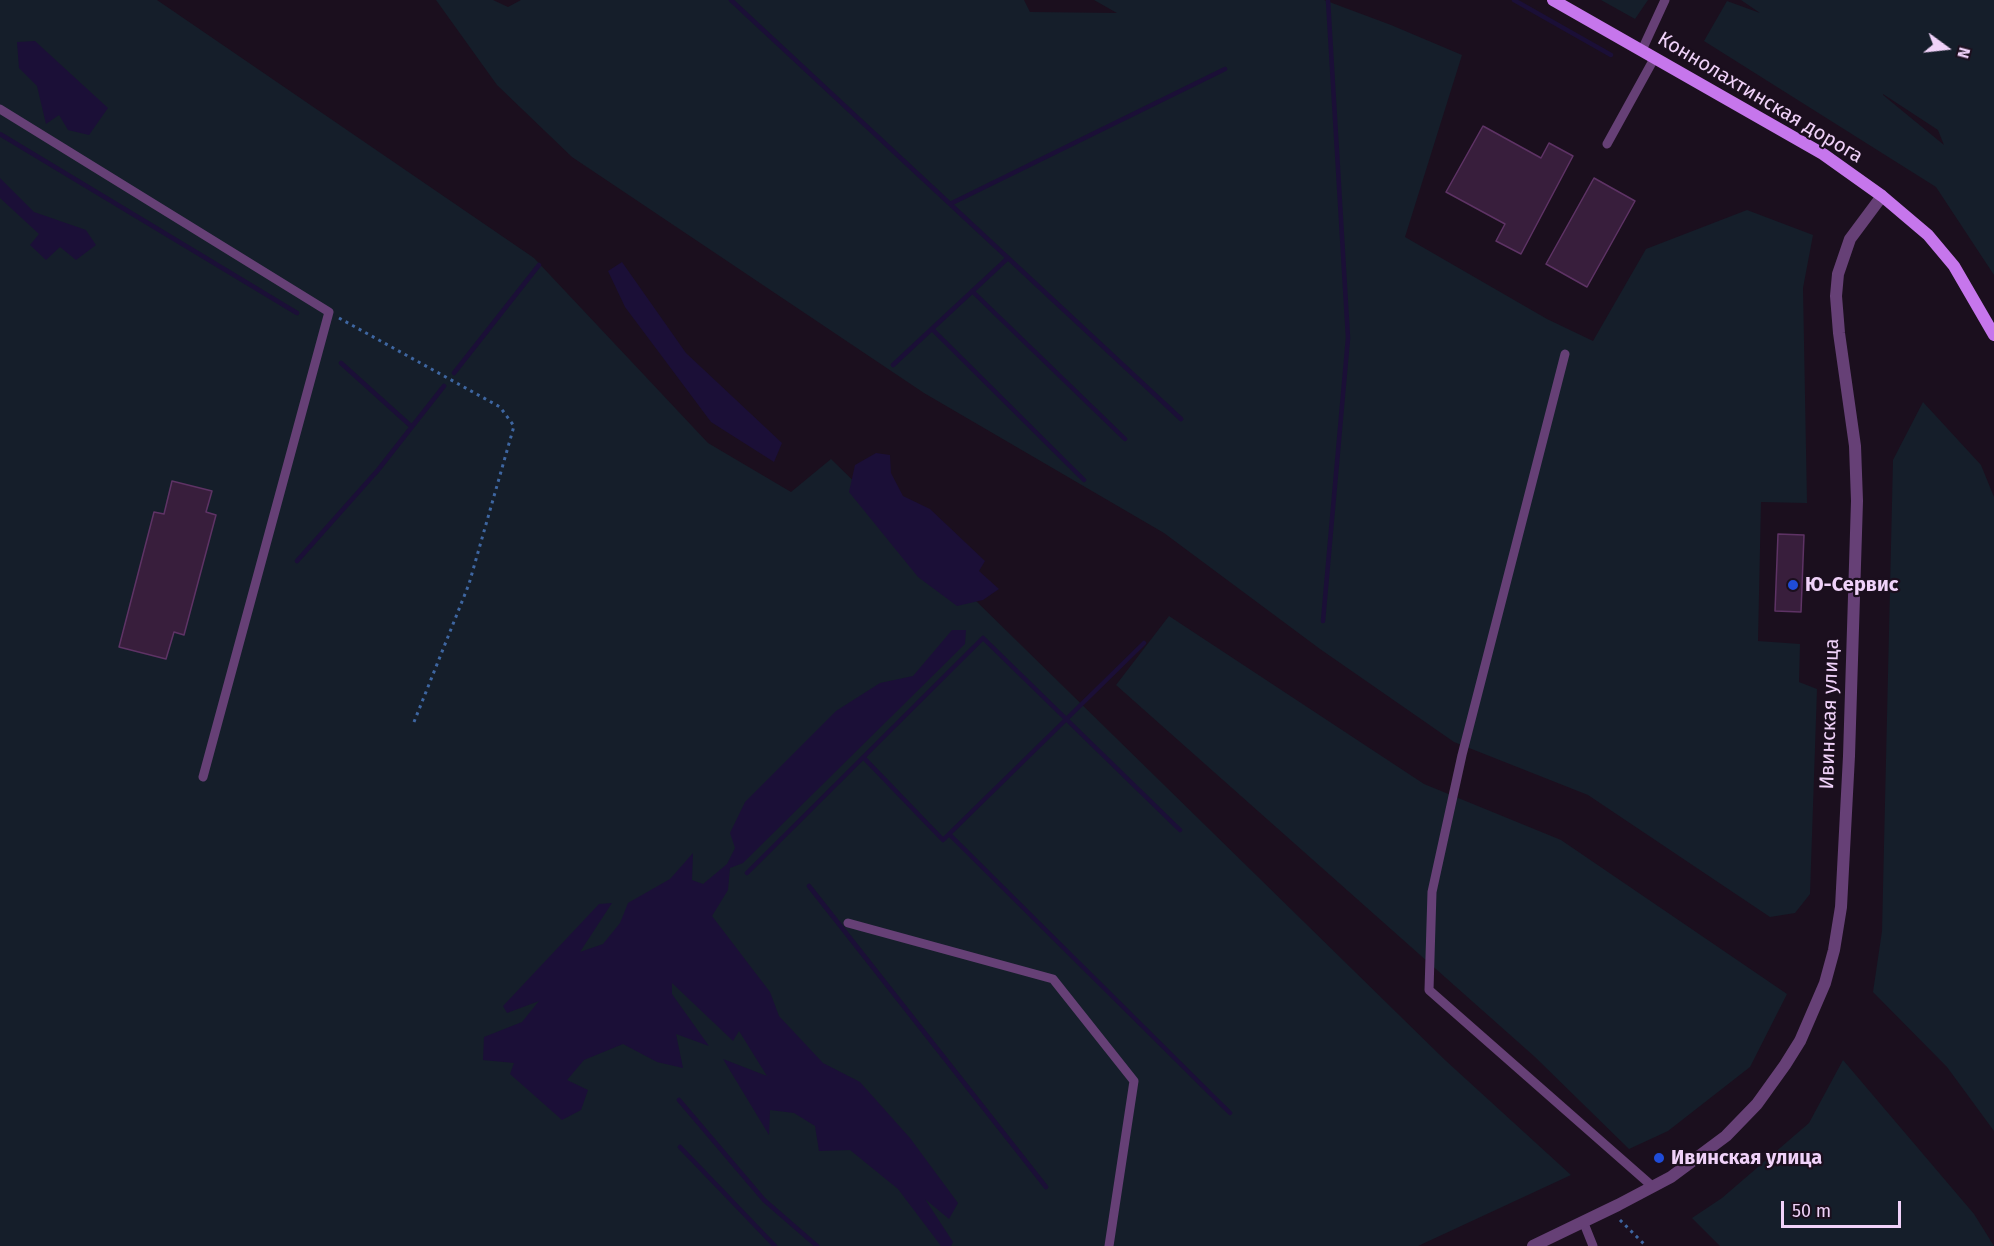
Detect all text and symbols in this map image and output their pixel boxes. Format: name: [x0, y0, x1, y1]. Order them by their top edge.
north arrow: [1916, 18, 1976, 78]
street label: Коннолахтинская дорога: [1653, 27, 1867, 169]
text: N: [1953, 45, 1974, 60]
place label: Ю-Сервис: [1805, 573, 1898, 597]
marker: Ю-Сервис: [1786, 578, 1800, 592]
street label: Ивинская улица: [1815, 638, 1845, 790]
place label: Ивинская улица: [1671, 1146, 1822, 1170]
marker: Ивинская улица: [1652, 1151, 1666, 1165]
scale bar: [1784, 1189, 1904, 1227]
text: 50 m: [1792, 1200, 1831, 1222]

